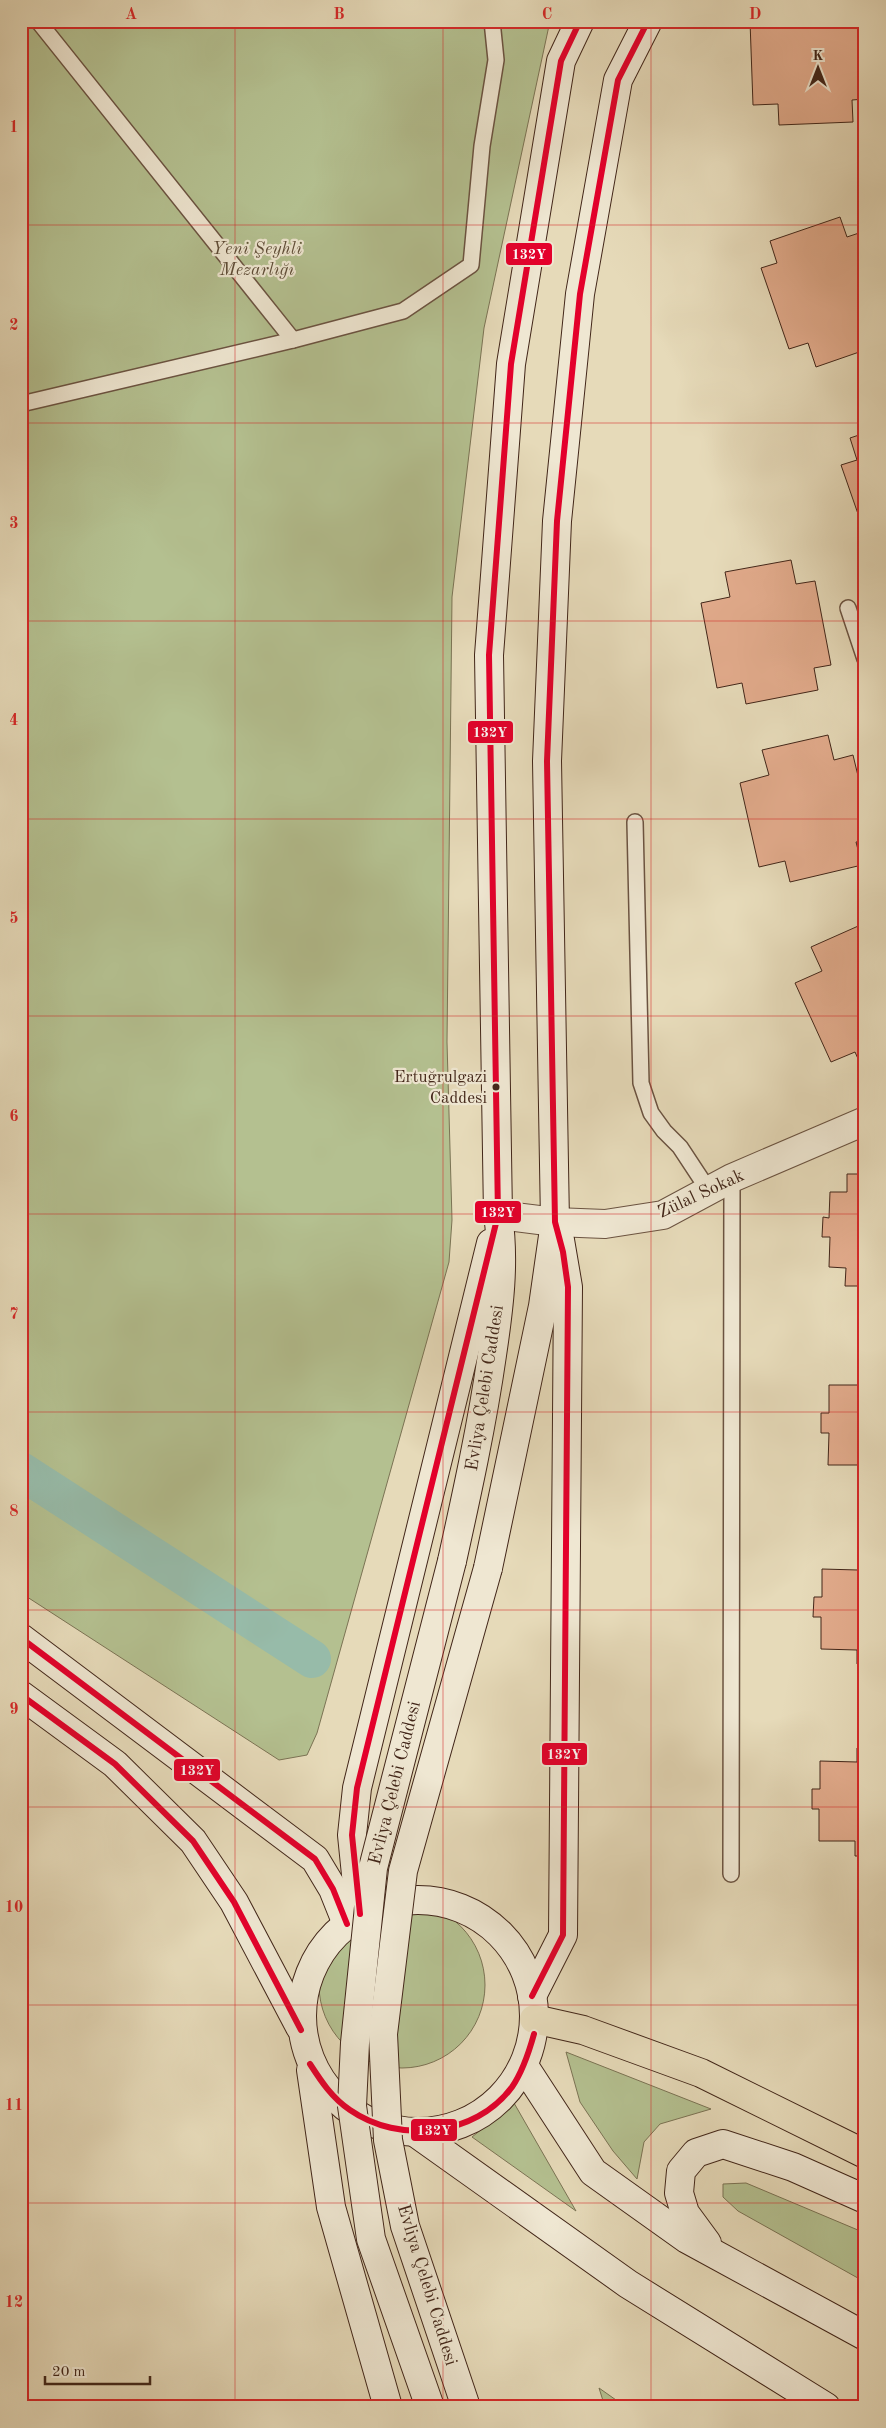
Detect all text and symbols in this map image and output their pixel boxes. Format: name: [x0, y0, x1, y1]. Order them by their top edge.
text: A: [125, 7, 137, 23]
text: B: [333, 7, 345, 23]
text: C: [542, 7, 552, 23]
text: D: [749, 7, 761, 23]
north arrow: [794, 42, 844, 92]
text: K: [813, 49, 824, 63]
text: 1: [9, 120, 19, 136]
park label: Yeni Şeyhli Mezarlığı: [212, 240, 302, 279]
line badge: 132Y: [505, 242, 553, 266]
text: 132Y: [512, 248, 546, 262]
text: 2: [9, 318, 19, 334]
text: 3: [9, 516, 19, 532]
text: 4: [9, 713, 19, 729]
line badge: 132Y: [467, 720, 514, 744]
text: 132Y: [473, 726, 507, 740]
text: 5: [9, 911, 19, 927]
place label: Ertuğrulgazi Caddesi: [394, 1069, 487, 1107]
marker: Ertuğrulgazi Caddesi: [491, 1082, 501, 1092]
text: 6: [9, 1109, 19, 1125]
street label: Zülal Sokak: [655, 1166, 747, 1222]
line badge: 132Y: [474, 1200, 522, 1224]
text: 132Y: [481, 1206, 515, 1220]
street label: Evliya Çelebi Caddesi: [463, 1304, 507, 1472]
text: 7: [9, 1307, 19, 1323]
text: 8: [9, 1504, 19, 1520]
street label: Evliya Çelebi Caddesi: [366, 1699, 424, 1867]
text: 9: [9, 1702, 19, 1718]
line badge: 132Y: [541, 1742, 588, 1766]
text: 132Y: [547, 1748, 581, 1762]
line badge: 132Y: [173, 1758, 221, 1782]
text: 132Y: [180, 1764, 214, 1778]
text: 10: [5, 1900, 23, 1916]
text: 11: [5, 2098, 23, 2114]
line badge: 132Y: [410, 2118, 458, 2142]
text: 132Y: [417, 2124, 451, 2138]
street label: Evliya Çelebi Caddesi: [394, 2202, 460, 2368]
text: 12: [5, 2295, 23, 2311]
scale bar: [45, 2353, 150, 2385]
text: 20 m: [52, 2365, 86, 2380]

